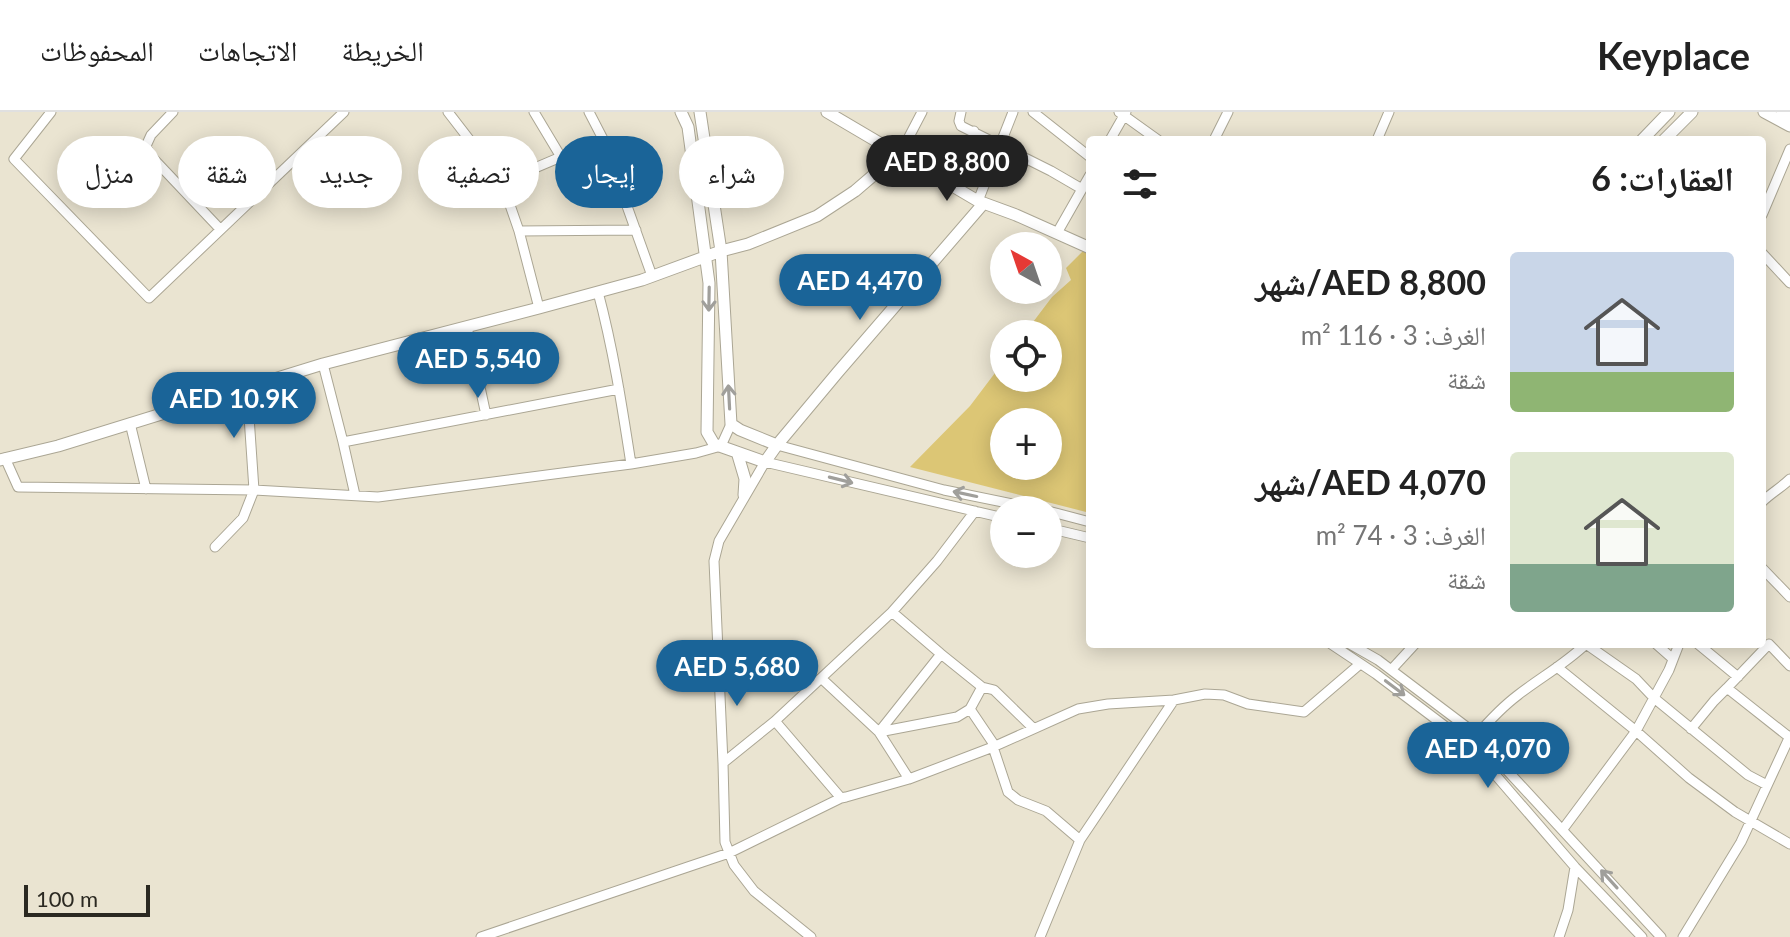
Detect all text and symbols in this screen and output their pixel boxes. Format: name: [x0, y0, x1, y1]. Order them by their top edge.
text: Keyplace: [1597, 32, 1750, 78]
text: المحفوظات: [40, 33, 154, 67]
text: الاتجاهات: [198, 33, 297, 67]
text: الخريطة: [341, 33, 424, 67]
pin: AED 8,800: [855, 135, 1039, 203]
chip: منزل: [57, 136, 162, 208]
chip: شقة: [178, 136, 276, 208]
chip: جديد: [292, 136, 402, 208]
chip: تصفية: [418, 136, 539, 208]
chip: إيجار: [555, 136, 663, 208]
chip: شراء: [679, 136, 784, 208]
text: AED 8,800: [884, 145, 1010, 177]
text: العقارات: 6: [1591, 157, 1734, 198]
icon: filters: [1118, 162, 1162, 206]
north arrow: [990, 232, 1062, 304]
map controls: [990, 232, 1062, 568]
pin: AED 4,470: [768, 254, 952, 322]
text: AED 8,800/شهر: [1255, 261, 1486, 302]
text: AED 4,470: [797, 264, 923, 296]
icon: home: [1574, 284, 1670, 380]
one-way arrow: [701, 285, 716, 312]
text: الغرف: 3 · 116 m²: [1301, 319, 1486, 351]
button: locate: [990, 320, 1062, 392]
pin: AED 5,540: [386, 332, 570, 400]
text: AED 5,540: [415, 342, 541, 374]
text: شقة: [1447, 363, 1486, 395]
pin: AED 10.9K: [142, 372, 326, 440]
text: AED 10.9K: [170, 382, 298, 414]
one-way arrow: [721, 384, 736, 411]
button: +: [990, 408, 1062, 480]
text: AED 4,070/شهر: [1255, 461, 1486, 502]
one-way arrow: [827, 473, 853, 488]
icon: home: [1574, 484, 1670, 580]
one-way arrow: [953, 486, 979, 501]
button: −: [990, 496, 1062, 568]
text: الغرف: 3 · 74 m²: [1316, 519, 1486, 551]
text: شقة: [1447, 563, 1486, 595]
pin: AED 5,680: [645, 640, 829, 708]
text: AED 5,680: [674, 650, 800, 682]
one-way arrow: [1384, 680, 1405, 697]
pin: AED 4,070: [1396, 722, 1580, 790]
text: AED 4,070: [1425, 732, 1551, 764]
one-way arrow: [1600, 870, 1618, 890]
scale bar: [24, 881, 150, 917]
text: 100 m: [36, 885, 98, 912]

